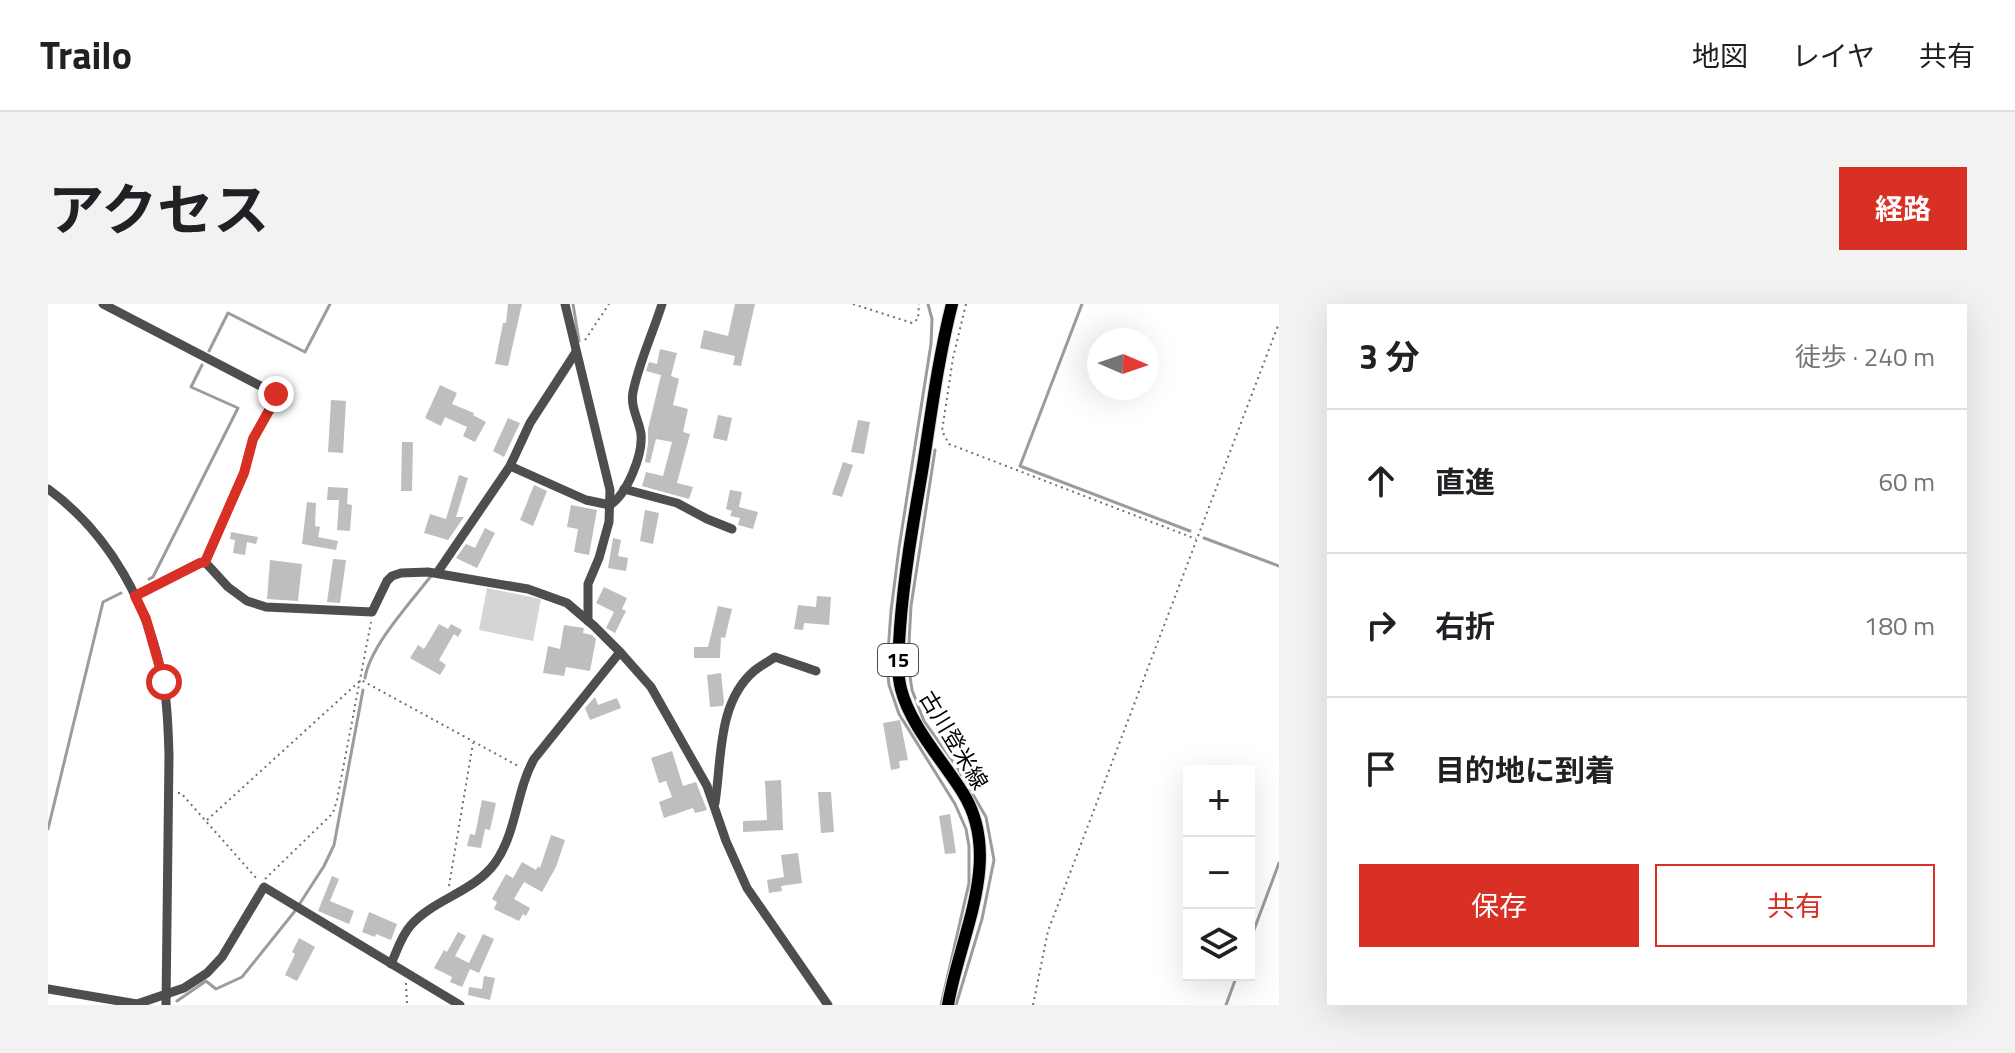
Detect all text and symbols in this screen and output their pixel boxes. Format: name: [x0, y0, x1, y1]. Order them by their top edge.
text: Trailo: [40, 26, 132, 84]
text: 地図: [1692, 34, 1748, 77]
text: レイヤ: [1792, 34, 1875, 77]
text: 共有: [1919, 34, 1975, 77]
text: アクセス: [48, 167, 269, 252]
button: 経路: [1839, 167, 1967, 250]
north arrow: [1087, 328, 1159, 400]
text: 3 分: [1359, 330, 1420, 382]
text: 徒歩 · 240 m: [1795, 337, 1935, 376]
route end: [258, 376, 294, 412]
icon: ahead: [1359, 459, 1403, 503]
text: 直進: [1435, 459, 1495, 505]
text: 60 m: [1878, 462, 1935, 501]
icon: right: [1359, 603, 1403, 647]
text: 右折: [1435, 603, 1495, 649]
text: 180 m: [1864, 606, 1935, 645]
road number: 15: [878, 644, 918, 676]
route start: [146, 664, 182, 700]
street label: 古川登米線: [911, 684, 997, 796]
icon: arrive: [1359, 747, 1403, 791]
text: 目的地に到着: [1435, 747, 1615, 793]
map controls: [1183, 765, 1255, 981]
button: +: [1183, 765, 1255, 837]
button: −: [1183, 837, 1255, 909]
button: 保存: [1359, 864, 1639, 947]
button: 共有: [1655, 864, 1935, 947]
button: layers: [1183, 909, 1255, 981]

